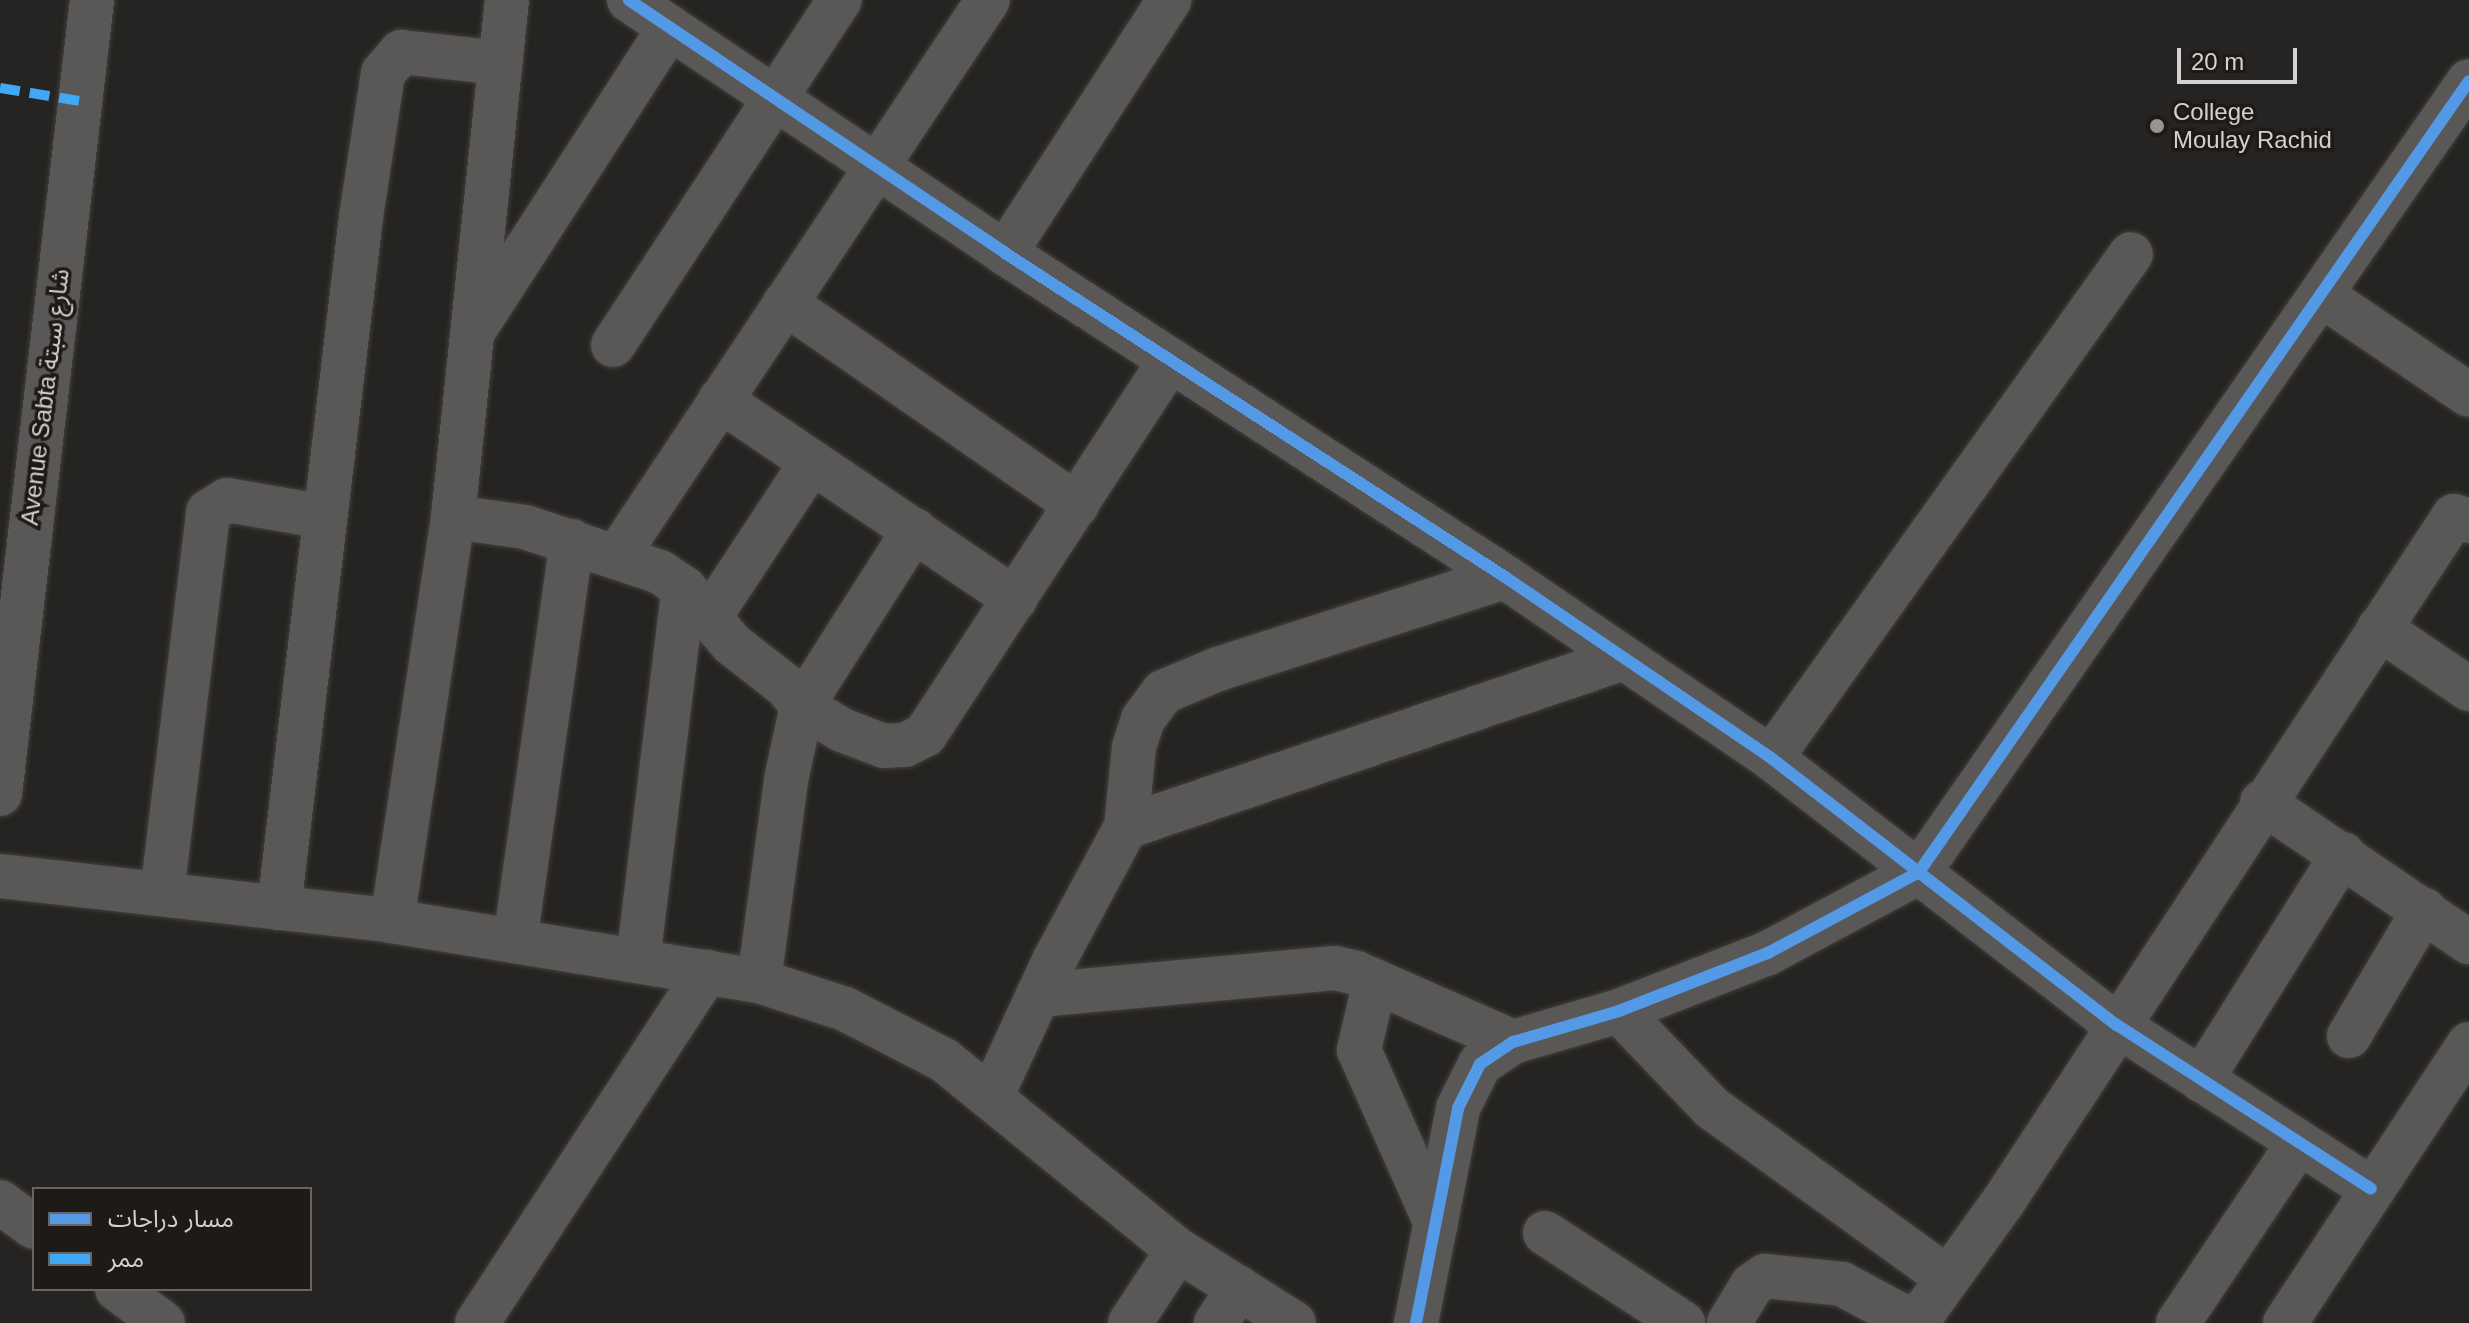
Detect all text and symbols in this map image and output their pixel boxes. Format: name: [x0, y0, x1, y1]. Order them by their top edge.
scale bar: [2181, 32, 2301, 82]
text: 20 m: [2191, 48, 2244, 75]
place label: College Moulay Rachid: [2173, 98, 2332, 154]
marker: College Moulay Rachid: [2148, 117, 2166, 135]
street label: Avenue Sabta شارع سبتة: [15, 267, 75, 527]
legend: [32, 1187, 312, 1291]
text: مسار دراجات: [108, 1205, 234, 1232]
text: ممر: [108, 1245, 144, 1272]

